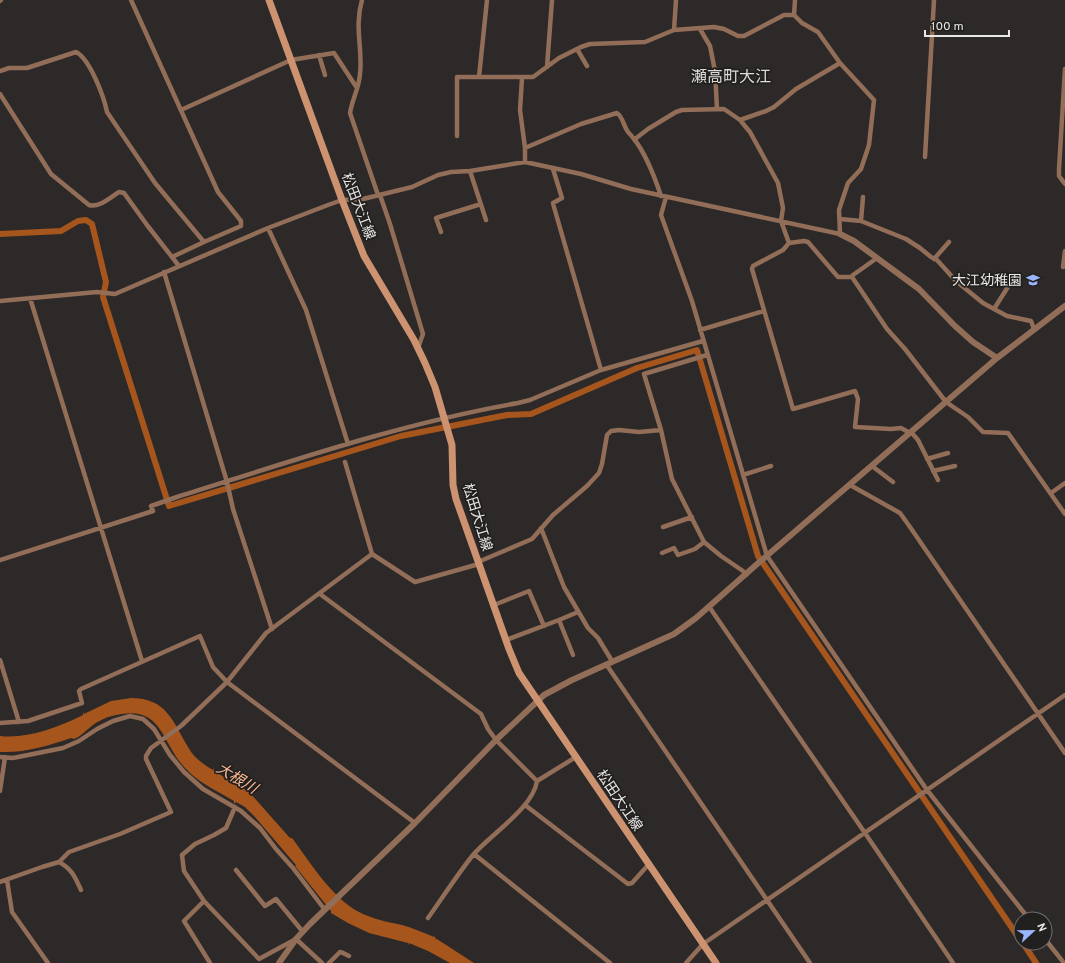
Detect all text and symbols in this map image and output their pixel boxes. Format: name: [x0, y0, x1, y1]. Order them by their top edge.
scale bar: [925, 12, 1009, 38]
text: 100 m: [931, 19, 964, 35]
district label: 瀬高町大江: [691, 68, 771, 88]
street label: 松田大江線: [337, 171, 378, 242]
school or university icon: 大江幼稚園: [1025, 272, 1041, 288]
place label: 大江幼稚園: [952, 273, 1022, 290]
street label: 松田大江線: [458, 481, 495, 553]
water label: 大根川: [212, 760, 262, 800]
street label: 松田大江線: [592, 767, 645, 835]
north arrow: [1013, 911, 1053, 951]
text: N: [1033, 921, 1049, 934]

